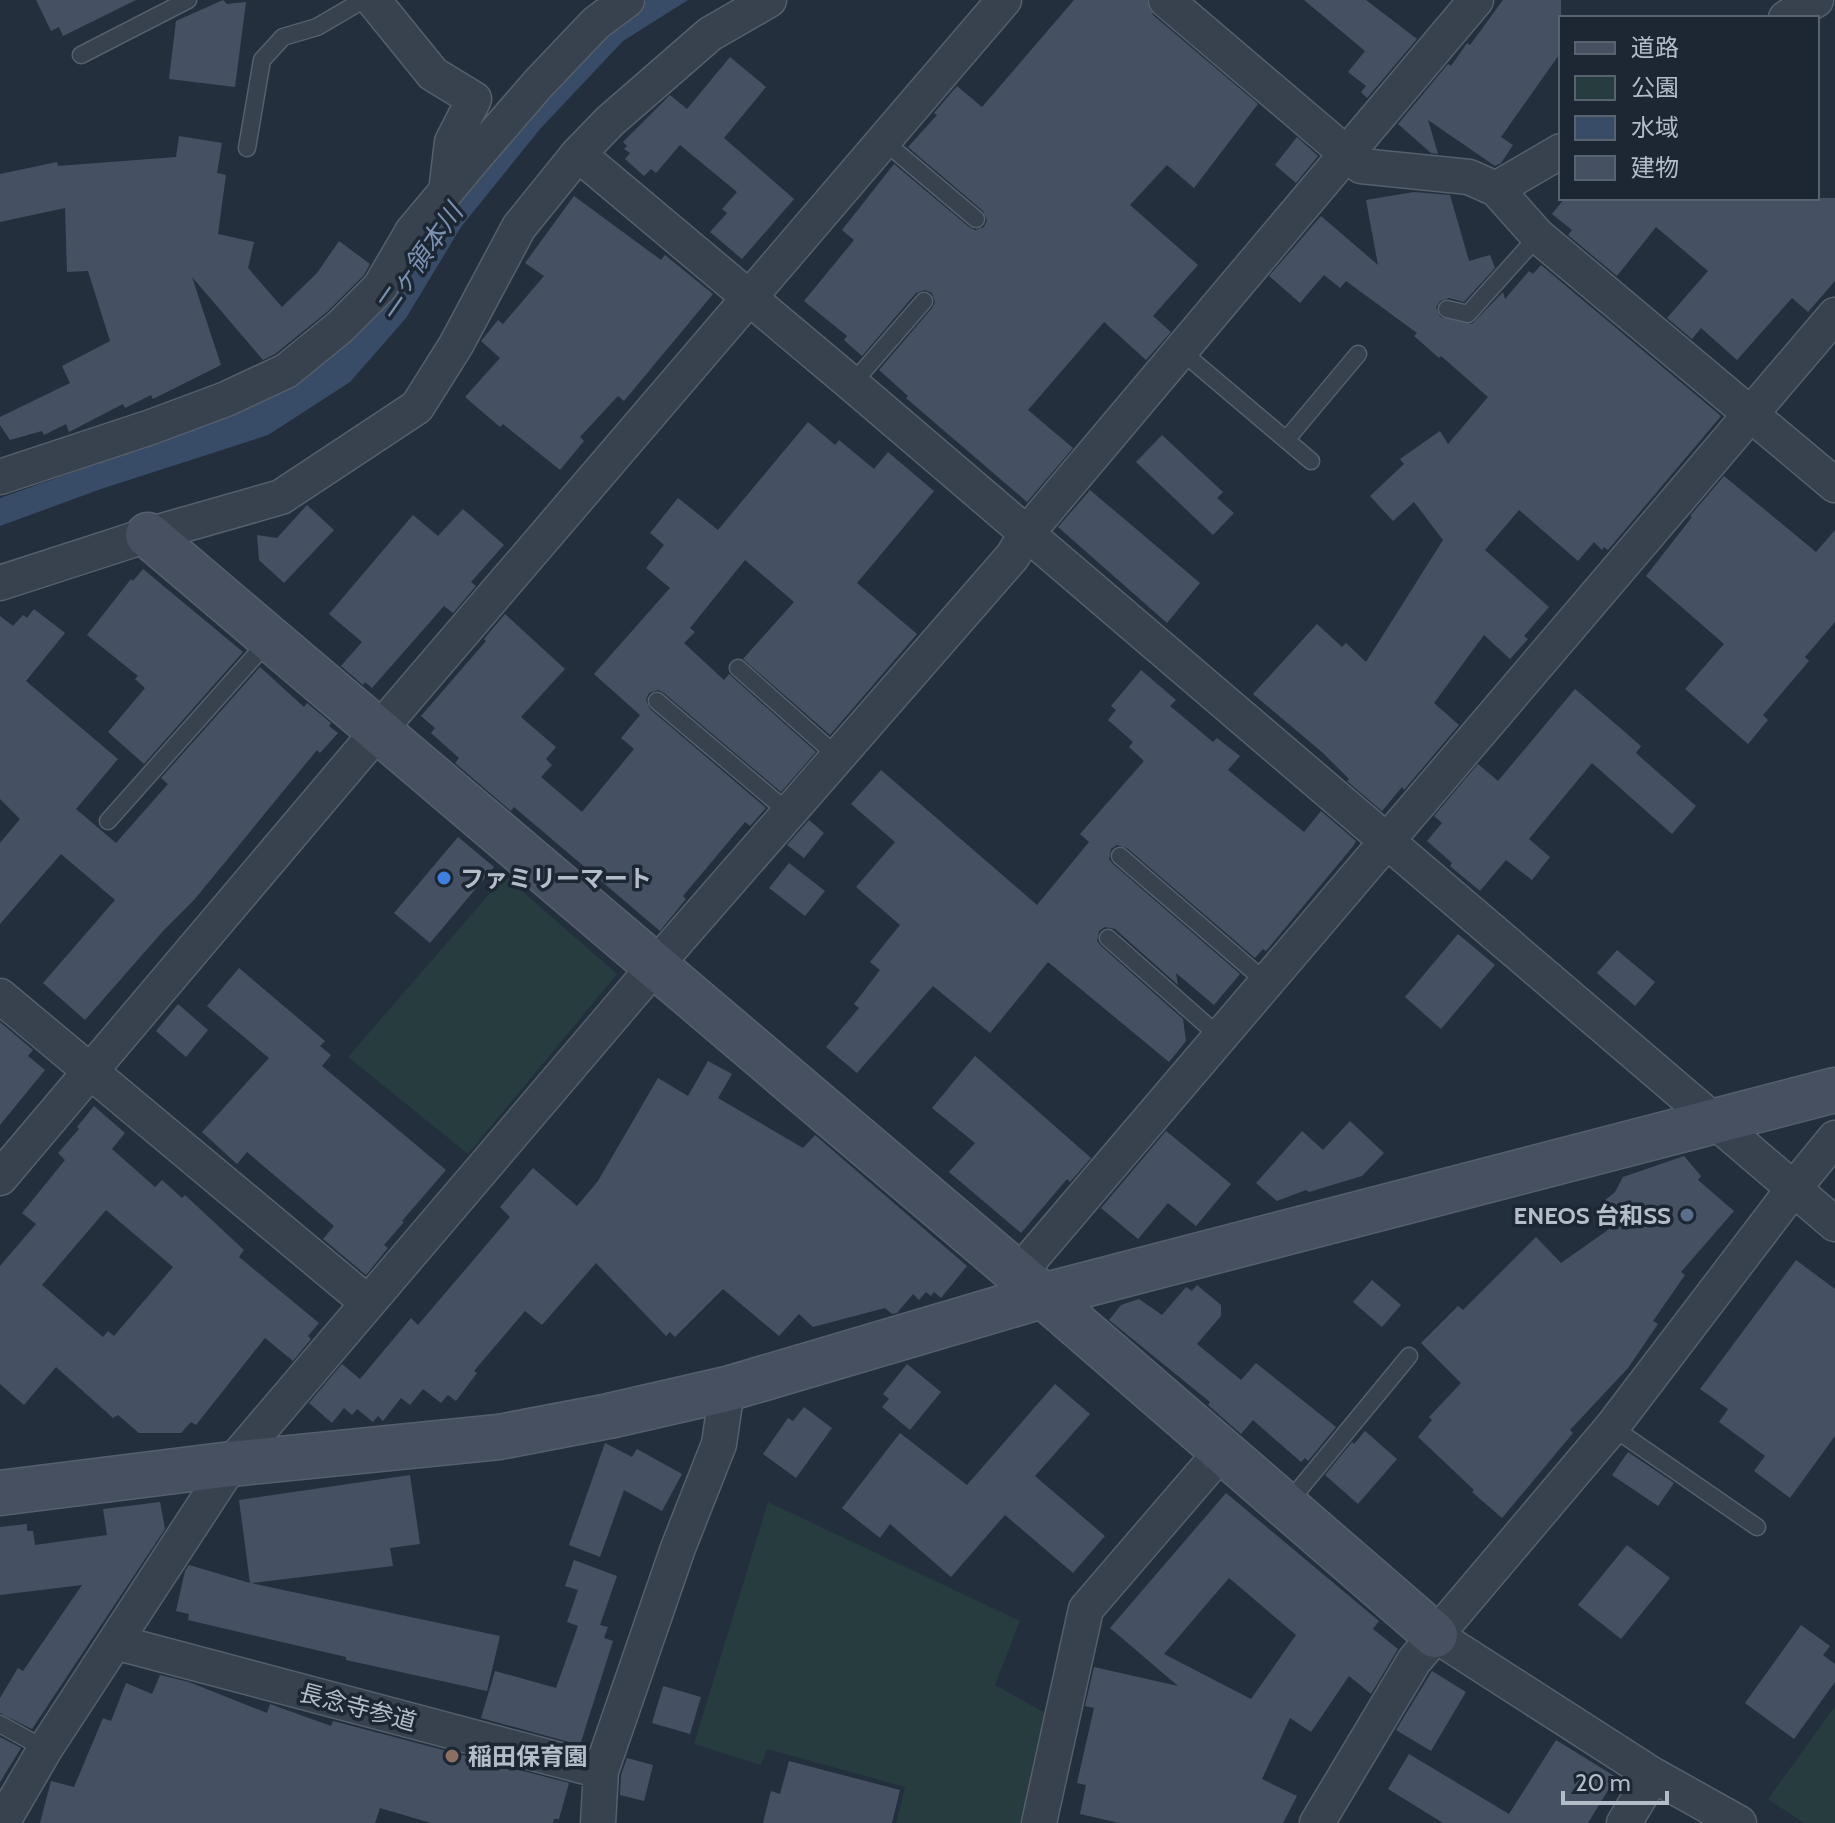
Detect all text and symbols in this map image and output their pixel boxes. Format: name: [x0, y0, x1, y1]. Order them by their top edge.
legend: [1559, 16, 1819, 200]
text: 道路: [1631, 33, 1679, 62]
text: 公園: [1631, 73, 1679, 102]
text: 水域: [1631, 113, 1679, 142]
text: 建物: [1631, 153, 1679, 182]
water label: 二ヶ領本川: [369, 195, 471, 322]
place label: ファミリーマート: [460, 864, 652, 893]
marker: ファミリーマート: [435, 869, 453, 887]
place label: ENEOS 台和SS: [1514, 1201, 1671, 1230]
marker: ENEOS 台和SS: [1678, 1206, 1696, 1224]
street label: 長念寺参道: [296, 1677, 420, 1737]
place label: 稲田保育園: [468, 1742, 588, 1771]
marker: 稲田保育園: [443, 1747, 461, 1765]
scale bar: [1563, 1755, 1667, 1805]
text: 20 m: [1575, 1768, 1631, 1797]

